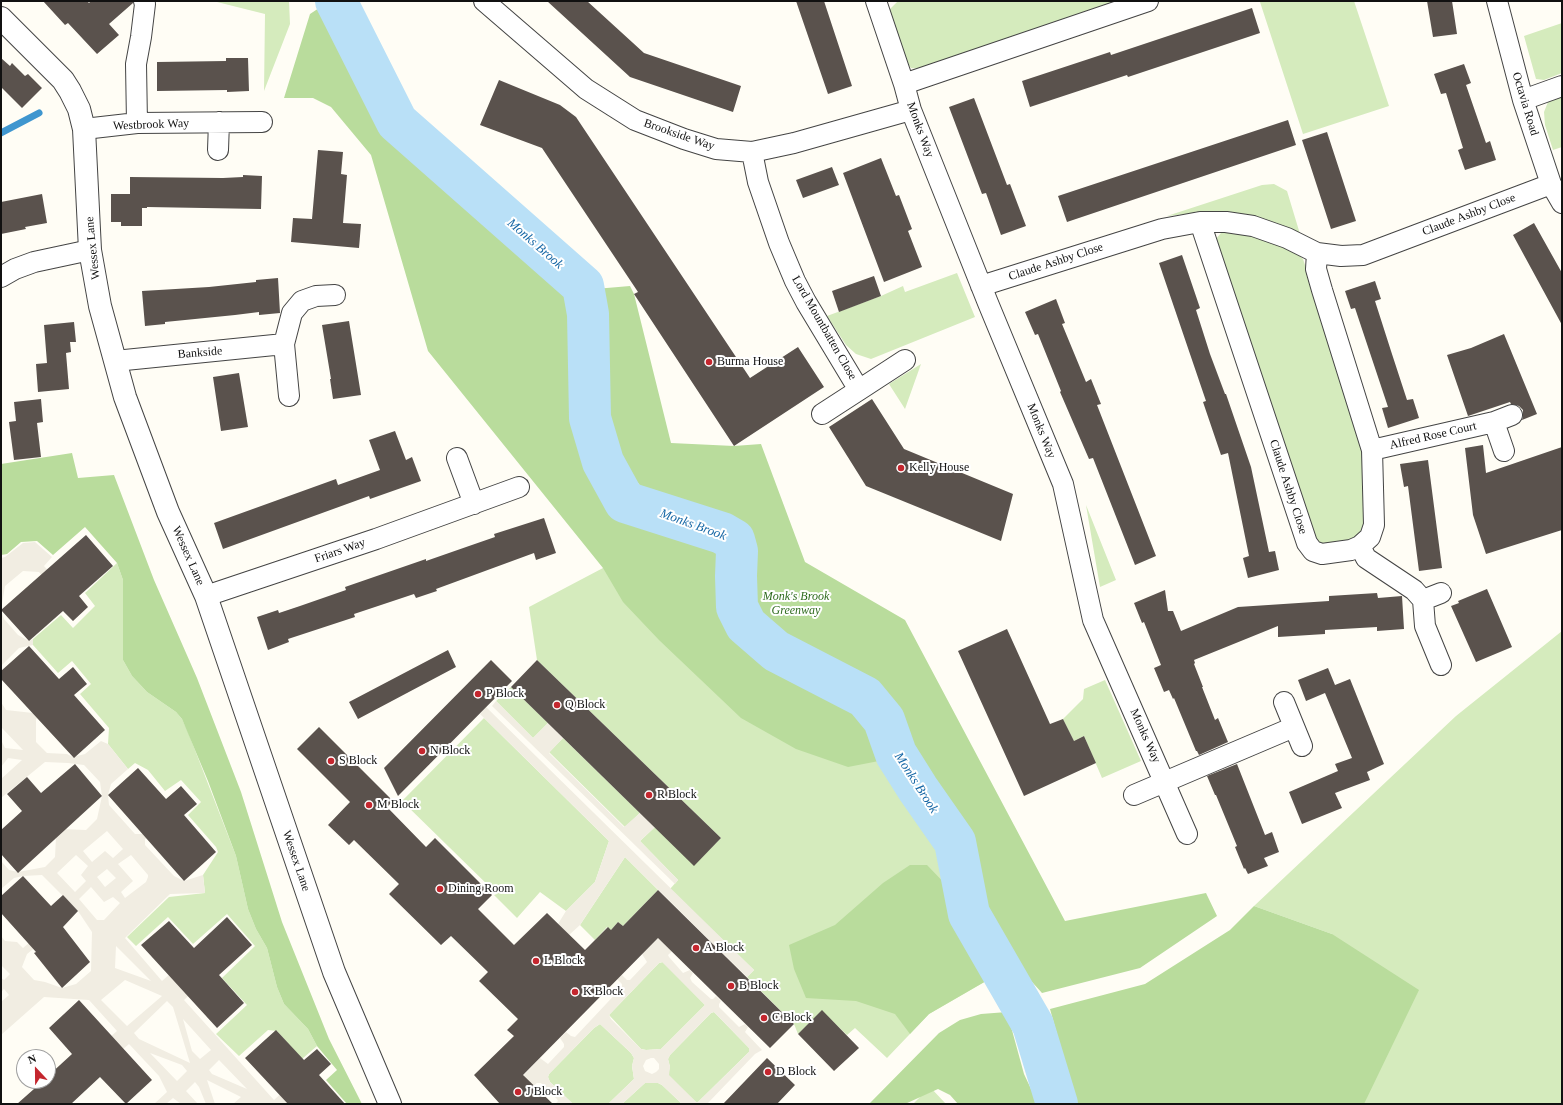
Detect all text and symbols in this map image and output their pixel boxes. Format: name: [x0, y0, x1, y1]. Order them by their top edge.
street label: Octavia Road: [1509, 71, 1541, 137]
street label: Monks Way: [903, 100, 937, 160]
street label: Westbrook Way: [113, 116, 189, 134]
street label: Brookside Way: [642, 116, 716, 154]
street label: Claude Ashby Close: [1420, 191, 1518, 239]
water label: Monks Brook: [504, 215, 566, 273]
street label: Wessex Lane: [83, 216, 103, 280]
street label: Claude Ashby Close: [1007, 240, 1105, 284]
street label: Lord Mountbatten Close: [788, 273, 860, 383]
street label: Bankside: [177, 344, 223, 362]
place label: Burma House: [717, 355, 783, 369]
marker: Burma House: [704, 357, 714, 367]
street label: Monks Way: [1023, 401, 1059, 461]
street label: Alfred Rose Court: [1388, 419, 1478, 453]
street label: Claude Ashby Close: [1266, 438, 1310, 536]
place label: Kelly House: [909, 461, 969, 475]
marker: Kelly House: [896, 463, 906, 473]
water label: Monks Brook: [658, 506, 728, 544]
street label: Wessex Lane: [169, 524, 207, 588]
street label: Friars Way: [313, 536, 367, 566]
park label: Monk's Brook Greenway: [763, 590, 829, 618]
place label: P Block: [486, 687, 524, 701]
marker: P Block: [473, 689, 483, 699]
place label: Q Block: [565, 698, 605, 712]
marker: Q Block: [552, 700, 562, 710]
street label: Monks Way: [1127, 707, 1163, 765]
place label: N Block: [430, 744, 470, 758]
marker: N Block: [417, 746, 427, 756]
water label: Monks Brook: [891, 750, 941, 816]
place label: S Block: [339, 754, 377, 768]
marker: S Block: [326, 756, 336, 766]
place label: R Block: [657, 788, 697, 802]
marker: R Block: [644, 790, 654, 800]
place label: M Block: [377, 798, 419, 812]
marker: M Block: [364, 800, 374, 810]
street label: Wessex Lane: [279, 829, 313, 893]
place label: Dining Room: [448, 882, 514, 896]
marker: Dining Room: [435, 884, 445, 894]
place label: A Block: [704, 941, 744, 955]
marker: A Block: [691, 943, 701, 953]
place label: L Block: [544, 954, 583, 968]
marker: L Block: [531, 956, 541, 966]
place label: B Block: [739, 979, 779, 993]
marker: B Block: [726, 981, 736, 991]
place label: K Block: [583, 985, 623, 999]
marker: K Block: [570, 987, 580, 997]
place label: C Block: [772, 1011, 812, 1025]
marker: C Block: [759, 1013, 769, 1023]
north arrow: [16, 1049, 56, 1089]
text: N: [26, 1052, 38, 1066]
place label: D Block: [776, 1065, 816, 1079]
marker: D Block: [763, 1067, 773, 1077]
place label: J Block: [526, 1085, 562, 1099]
marker: J Block: [513, 1087, 523, 1097]

